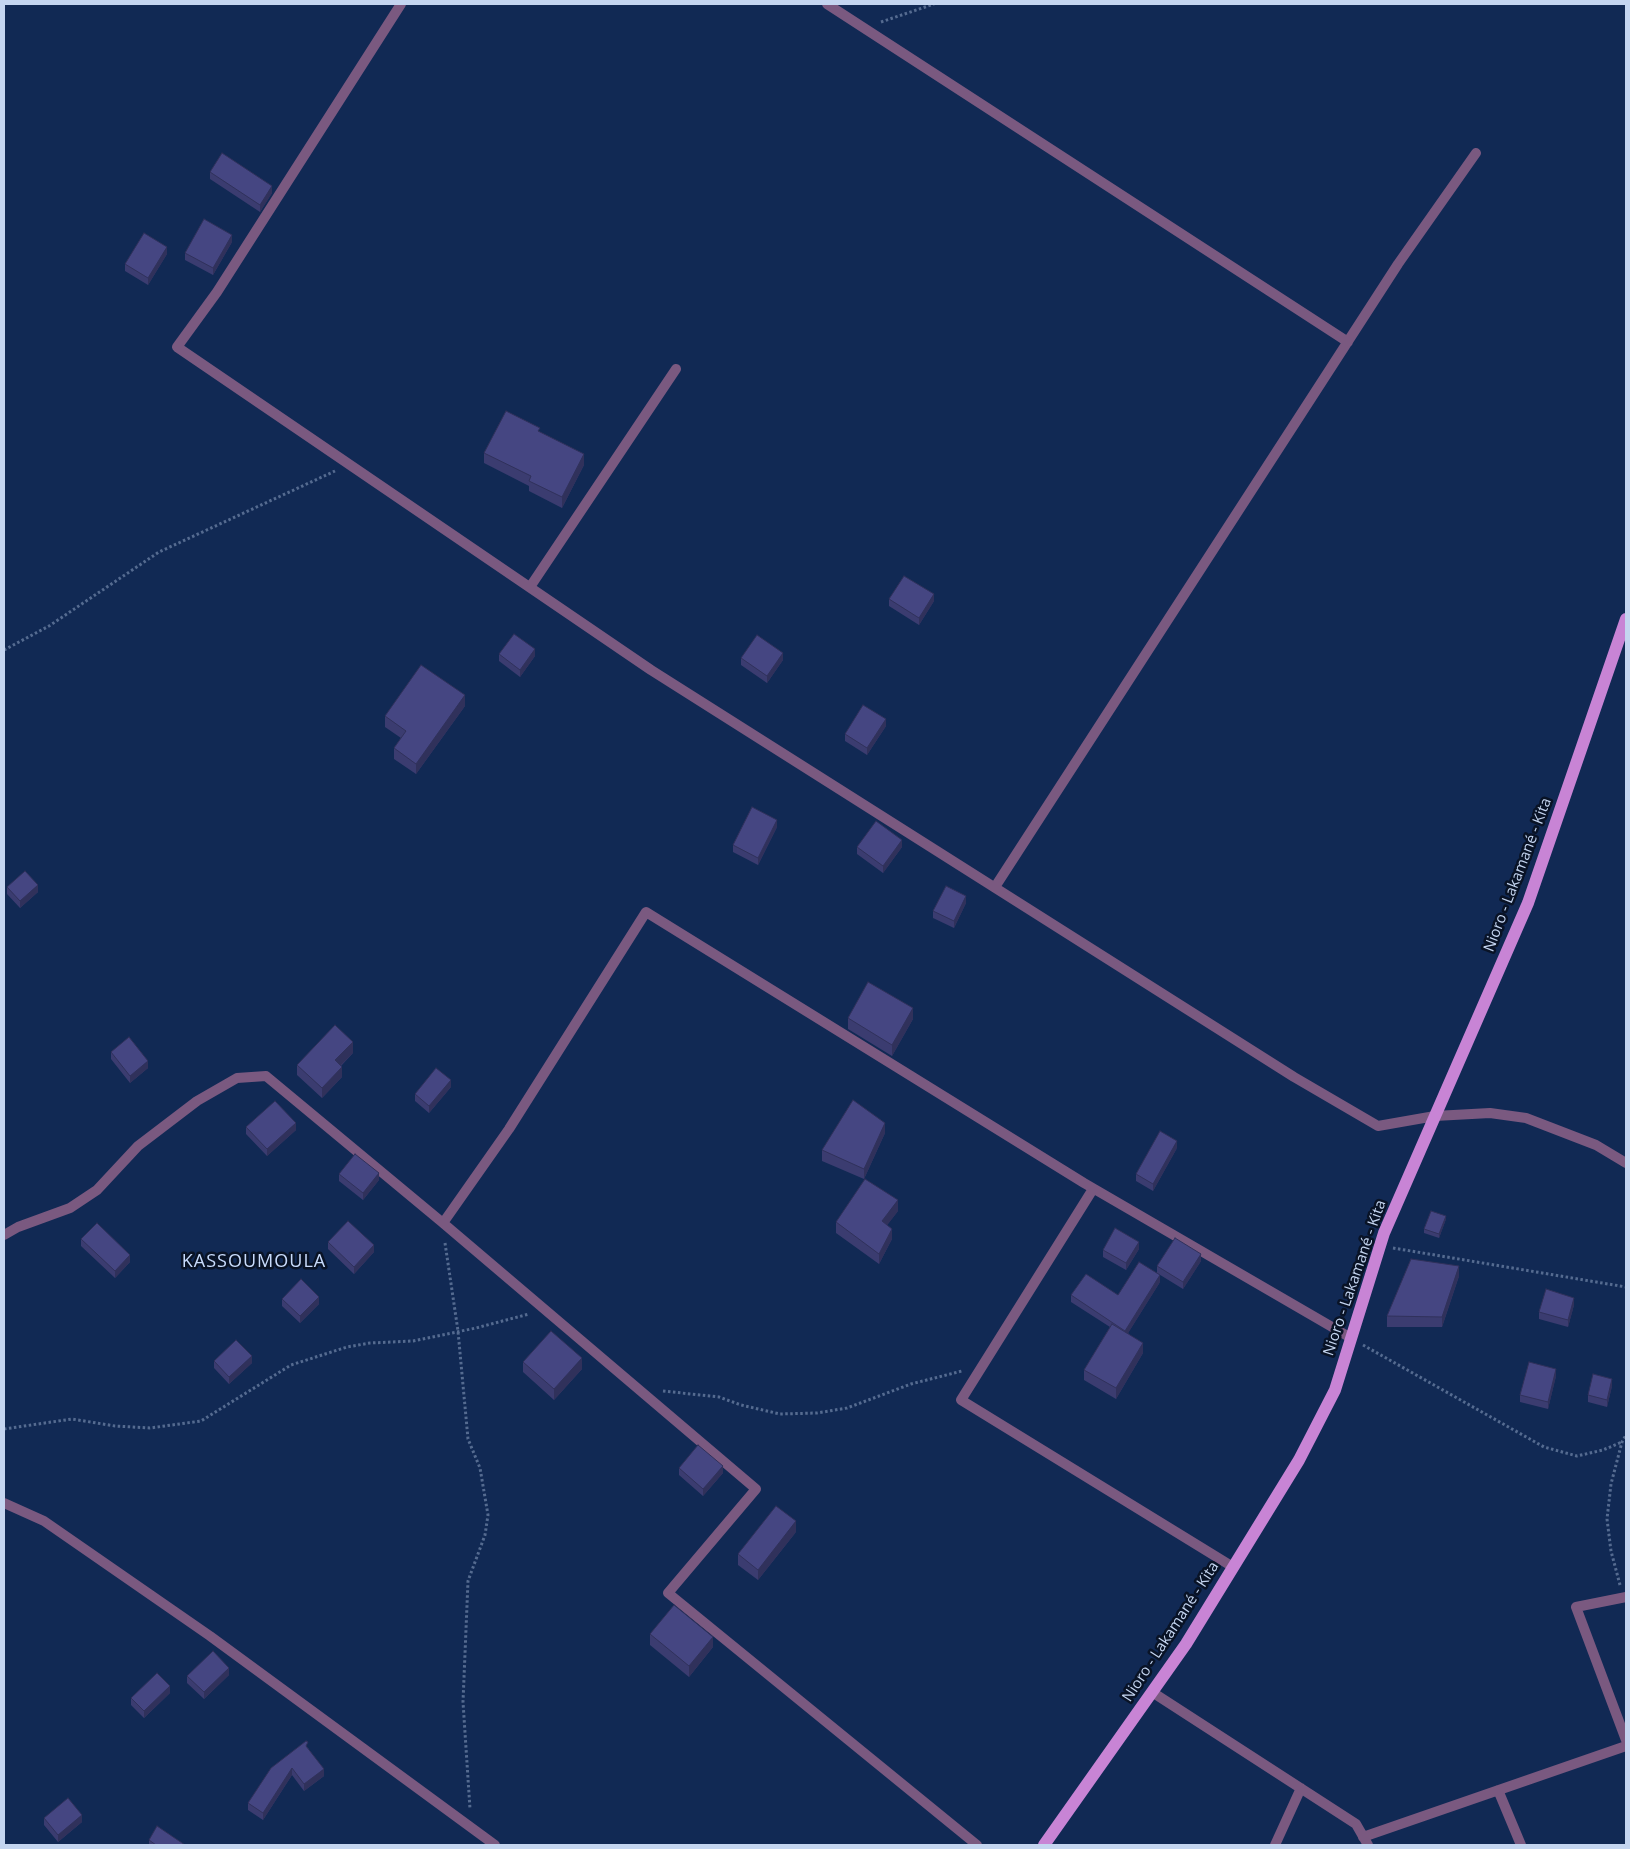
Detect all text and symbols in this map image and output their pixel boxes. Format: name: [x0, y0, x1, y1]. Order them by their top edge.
street label: Nioro - Lakamané - Kita: [1480, 796, 1556, 954]
street label: Nioro - Lakamané - Kita: [1320, 1198, 1390, 1358]
district label: KASSOUMOULA: [180, 1251, 328, 1273]
street label: Nioro - Lakamané - Kita: [1119, 1559, 1223, 1705]

